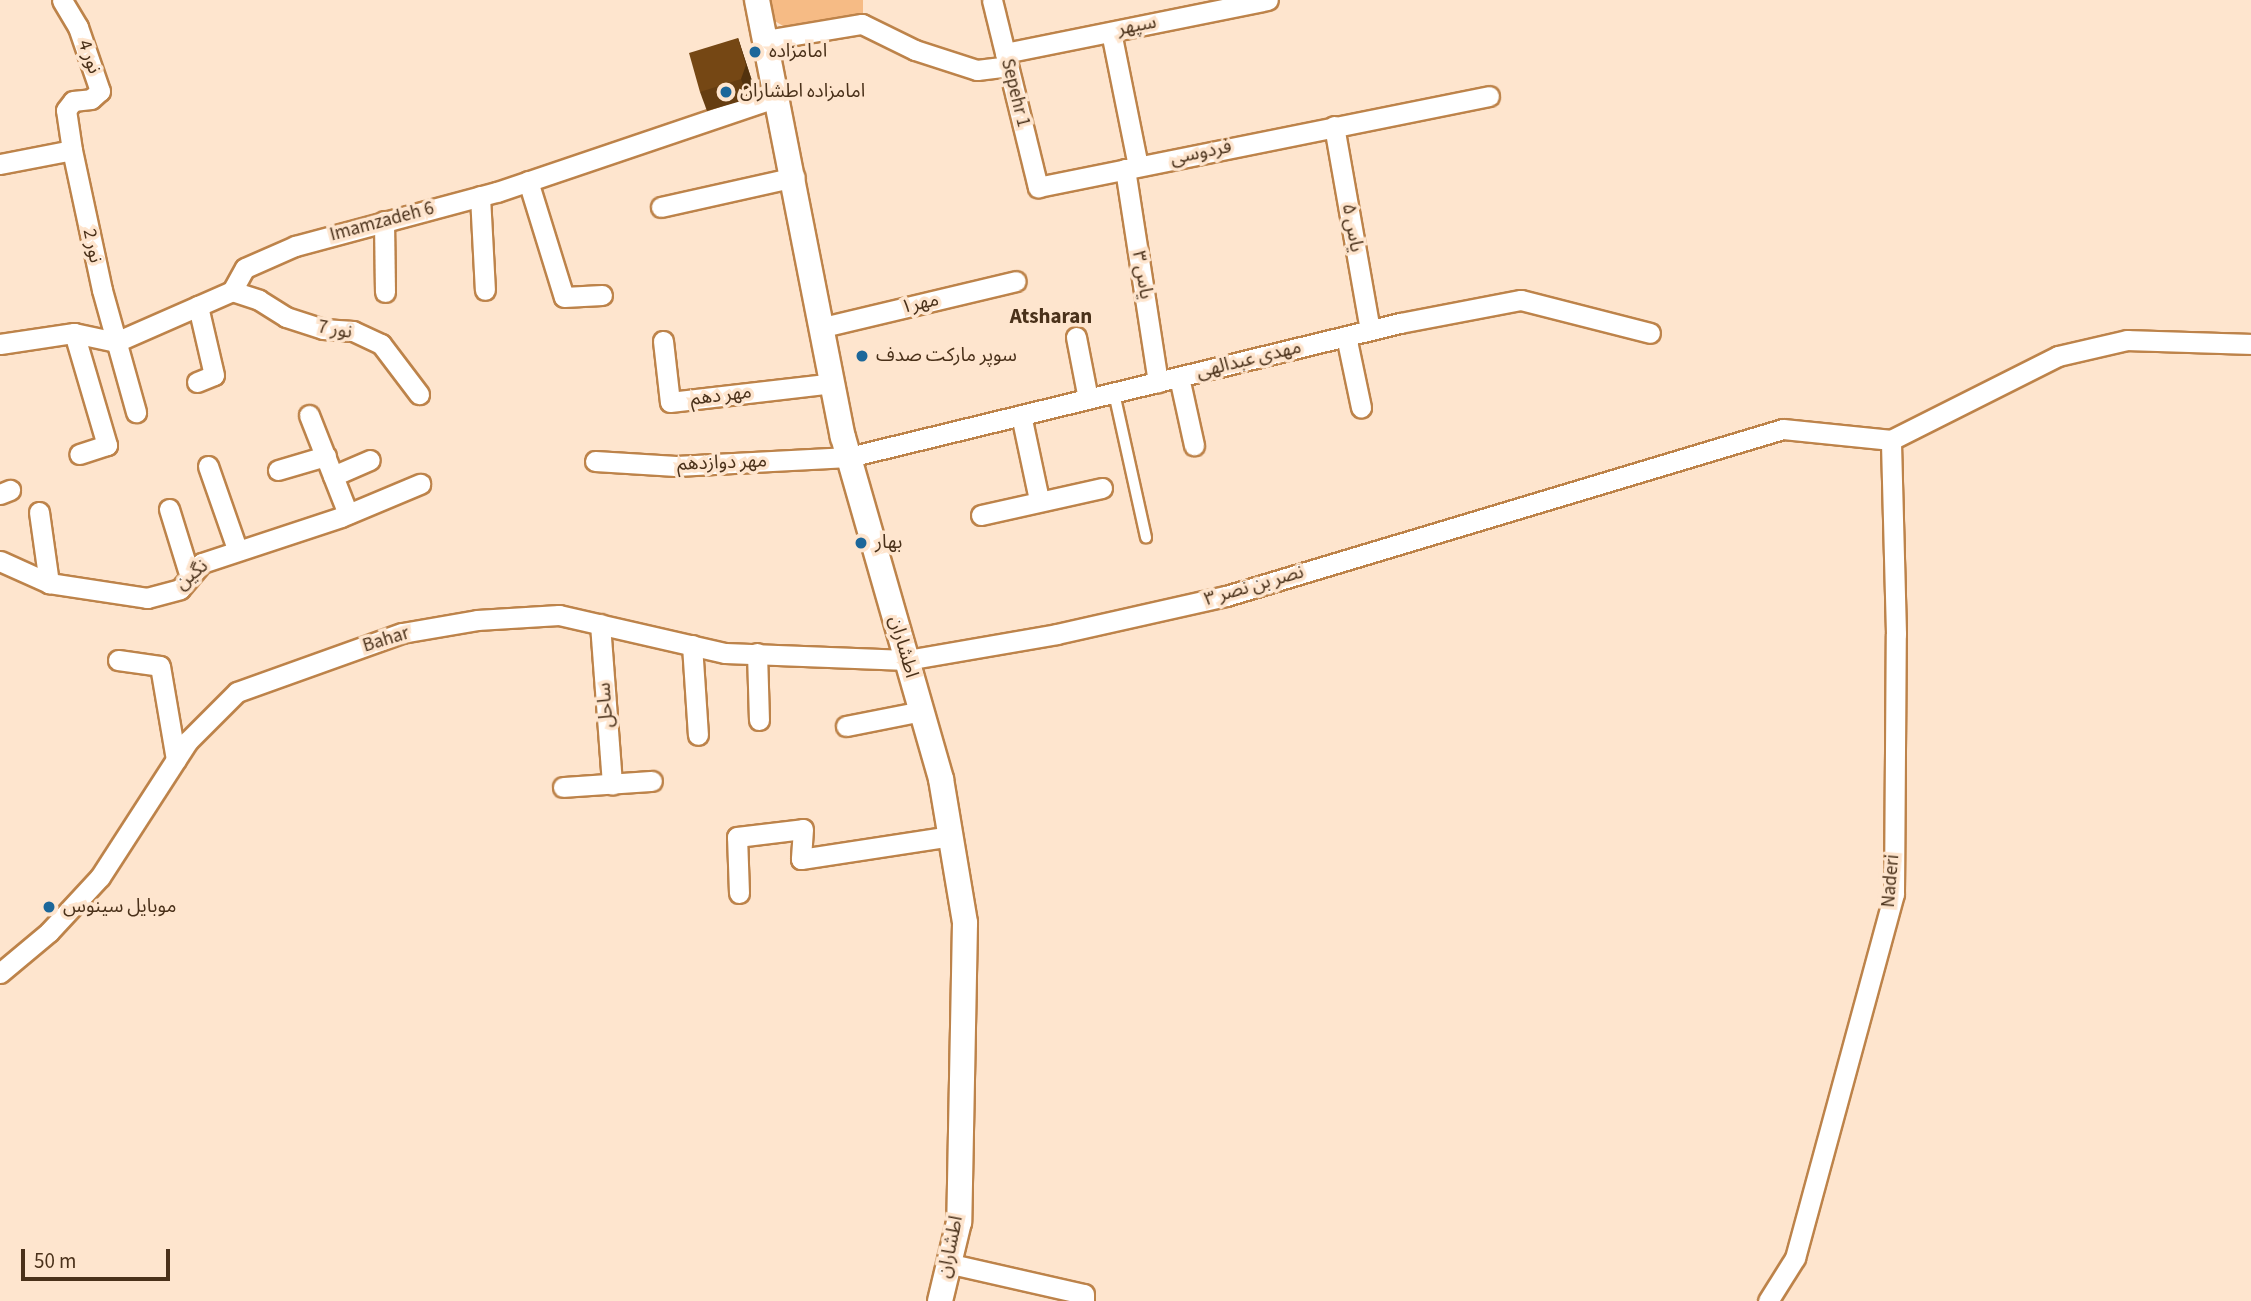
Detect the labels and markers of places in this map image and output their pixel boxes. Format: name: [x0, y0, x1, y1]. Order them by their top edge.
place label: امامزاده: [769, 41, 827, 63]
marker: امامزاده: [747, 44, 763, 60]
place label: امامزاده اطشاران: [740, 81, 865, 103]
marker: امامزاده اطشاران: [718, 84, 734, 100]
place label: سوپر مارکت صدف: [876, 345, 1017, 367]
marker: سوپر مارکت صدف: [854, 348, 870, 364]
place label: بهار: [875, 532, 902, 554]
marker: بهار: [853, 535, 869, 551]
place label: موبایل سینوس: [63, 896, 176, 918]
marker: موبایل سینوس: [41, 899, 57, 915]

